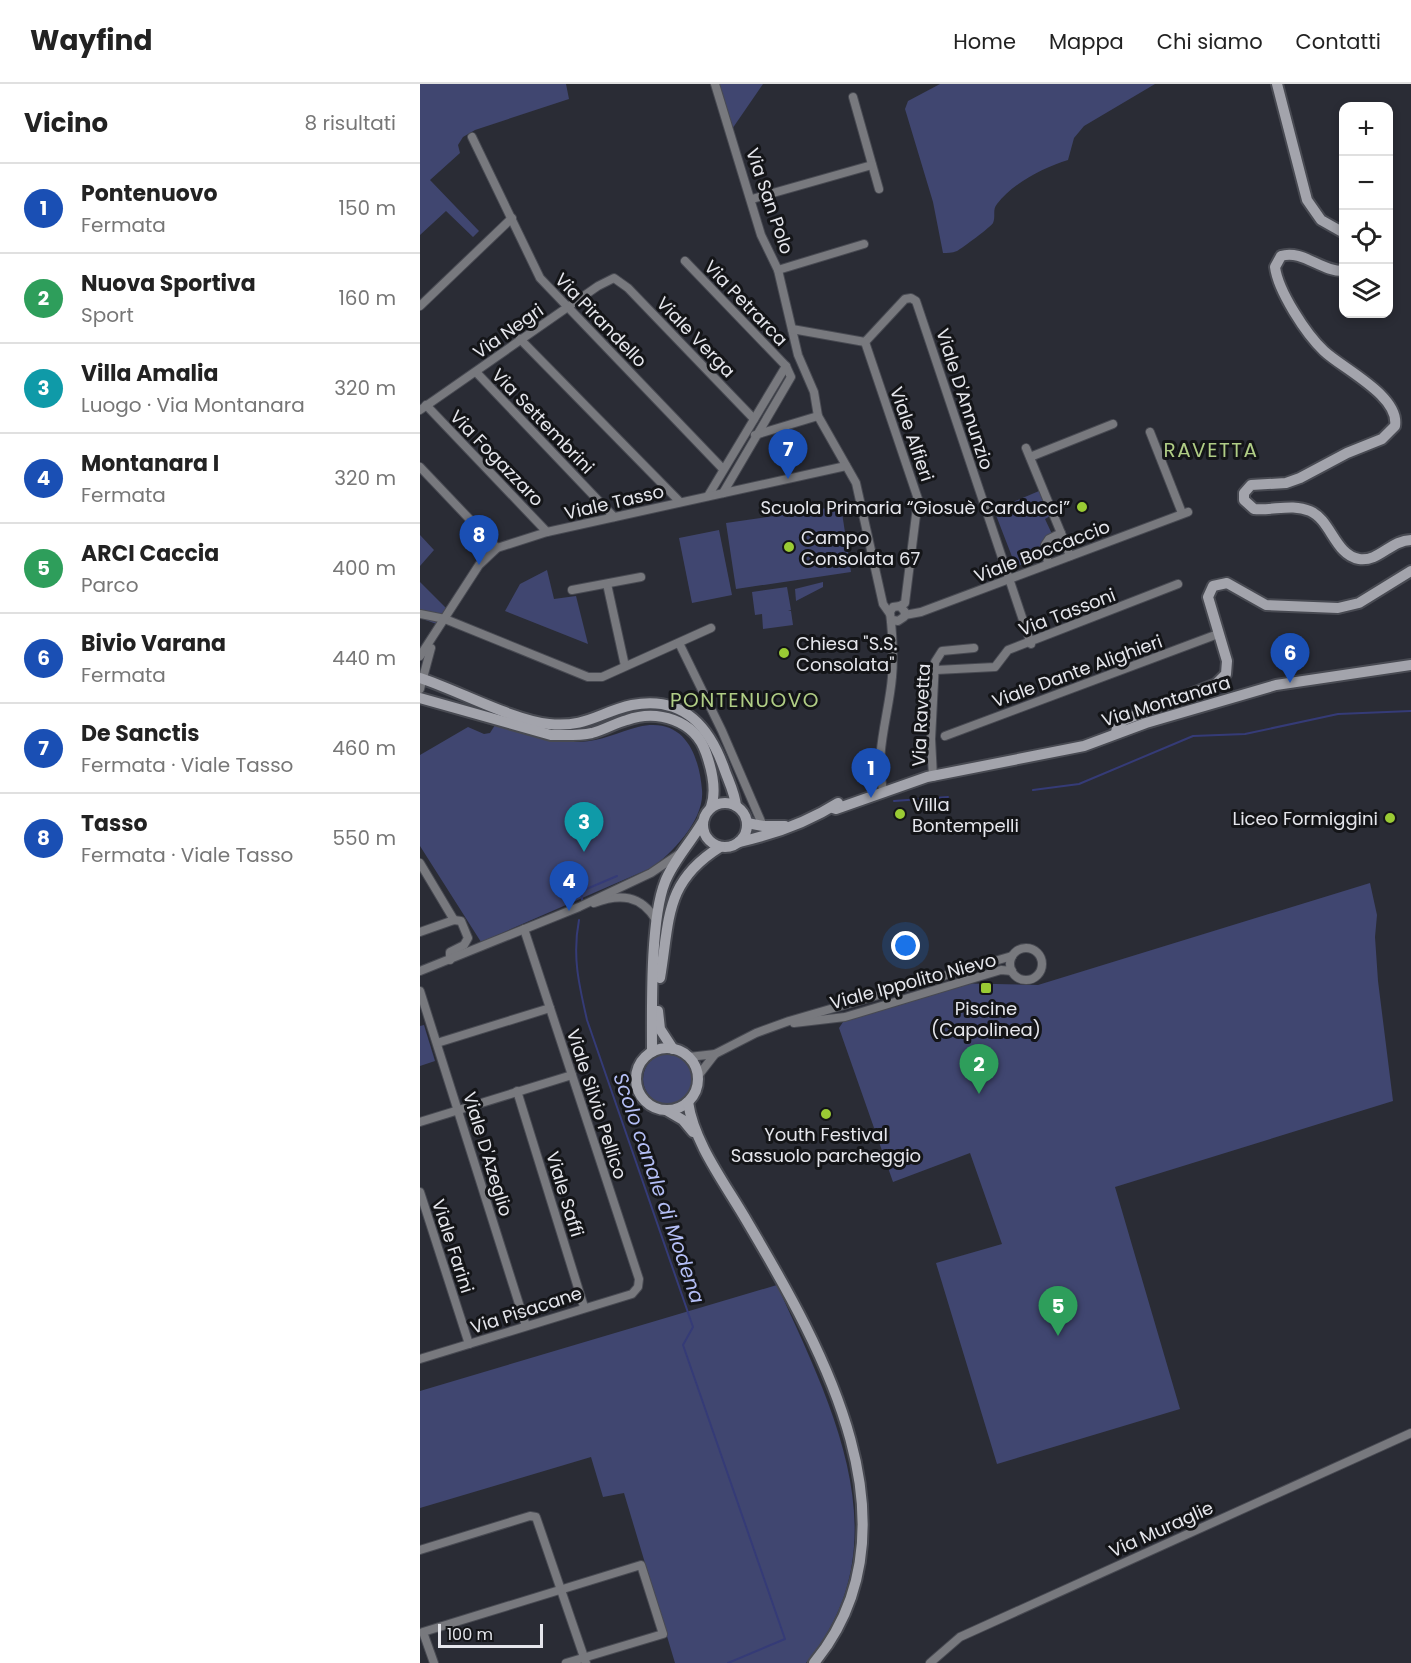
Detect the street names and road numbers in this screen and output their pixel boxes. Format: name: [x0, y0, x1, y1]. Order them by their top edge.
street label: Via San Polo: [740, 145, 800, 257]
street label: Via Petrarca: [699, 255, 793, 351]
street label: Via Pirandello: [549, 267, 653, 373]
street label: Viale Verga: [651, 291, 741, 383]
street label: Via Negri: [468, 298, 548, 364]
street label: Viale D'Annunzio: [930, 325, 1000, 473]
street label: Via Settembrini: [486, 363, 600, 479]
street label: Viale Alfieri: [884, 383, 940, 485]
street label: Via Fogazzaro: [444, 404, 550, 512]
street label: Viale Tasso: [562, 478, 666, 526]
street label: Viale Boccaccio: [971, 514, 1113, 588]
street label: Via Tassoni: [1015, 582, 1119, 642]
street label: Viale Dante Alighieri: [988, 629, 1166, 713]
street label: Via Ravetta: [906, 663, 936, 767]
street label: Via Montanara: [1099, 670, 1233, 732]
street label: Viale Ippolito Nievo: [827, 947, 999, 1015]
street label: Viale Silvio Pellico: [561, 1026, 633, 1182]
street label: Viale D'Azeglio: [457, 1089, 519, 1219]
street label: Viale Saffi: [540, 1148, 590, 1240]
street label: Viale Farini: [426, 1196, 480, 1296]
street label: Via Pisacane: [467, 1280, 585, 1340]
street label: Via Muraglie: [1105, 1495, 1217, 1563]

